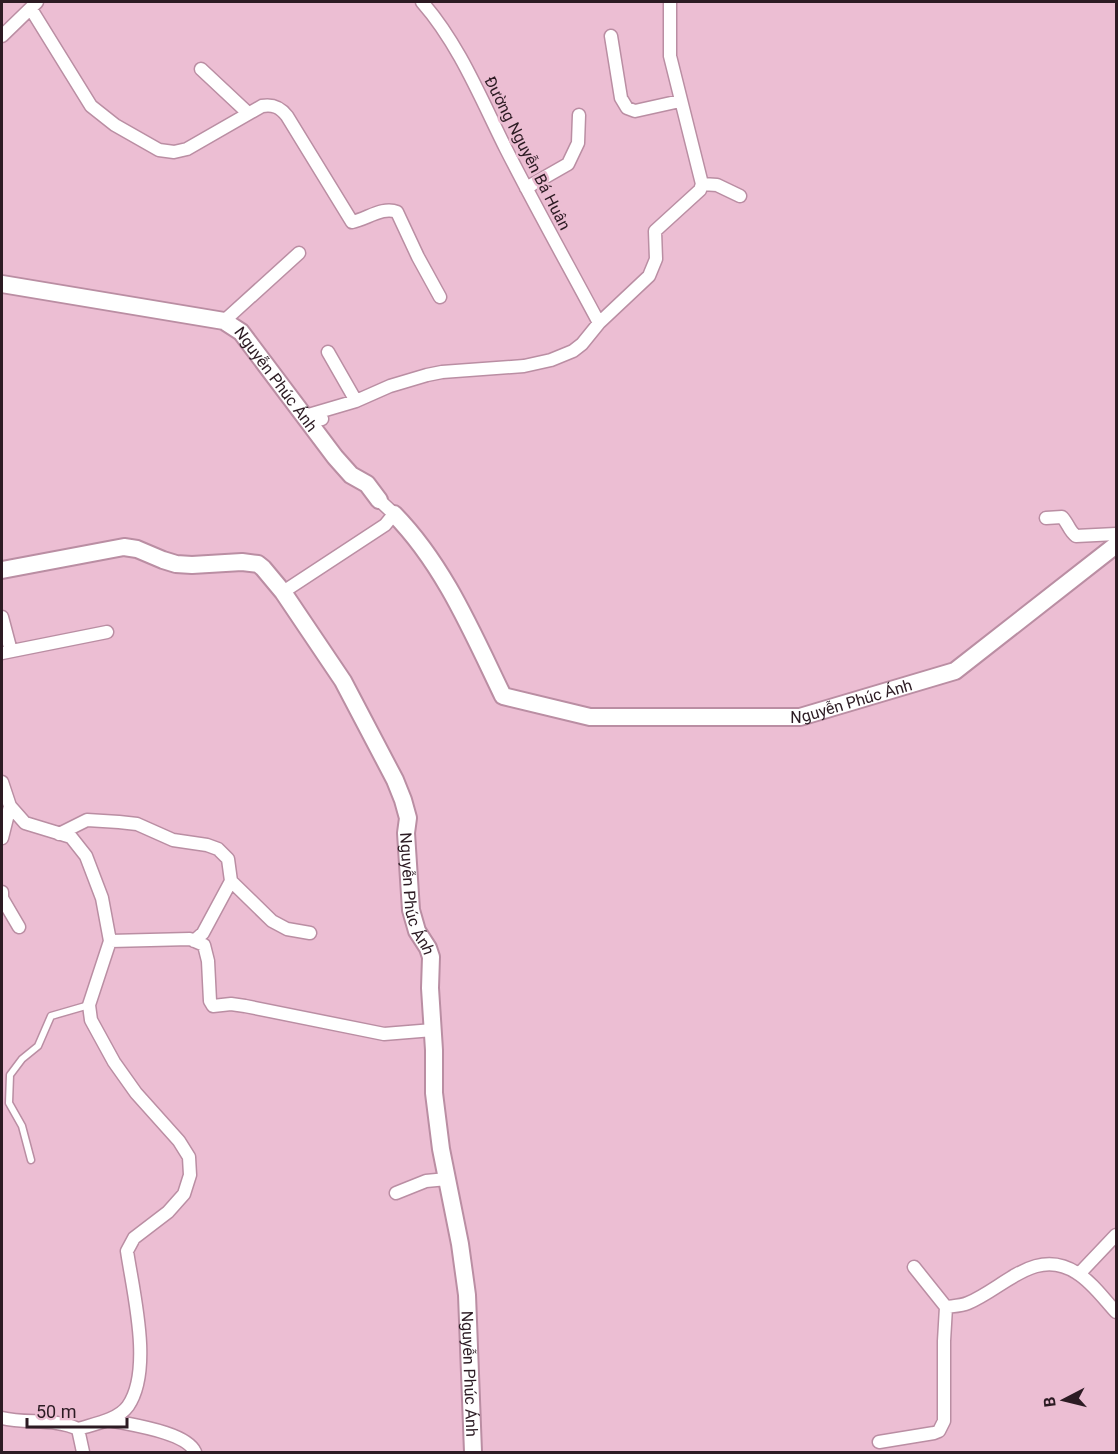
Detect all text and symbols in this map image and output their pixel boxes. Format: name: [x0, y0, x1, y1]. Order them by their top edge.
street label: Đường Nguyễn Bá Huân: [481, 73, 575, 233]
street label: Nguyễn Phúc Ánh: [230, 323, 321, 435]
street label: Nguyễn Phúc Ánh: [790, 675, 914, 727]
street label: Nguyễn Phúc Ánh: [396, 832, 439, 957]
street label: Nguyễn Phúc Ánh: [458, 1310, 481, 1437]
north arrow: [1034, 1370, 1094, 1430]
scale bar: [27, 1391, 128, 1429]
text: B: [1040, 1396, 1060, 1408]
text: 50 m: [36, 1401, 76, 1422]

